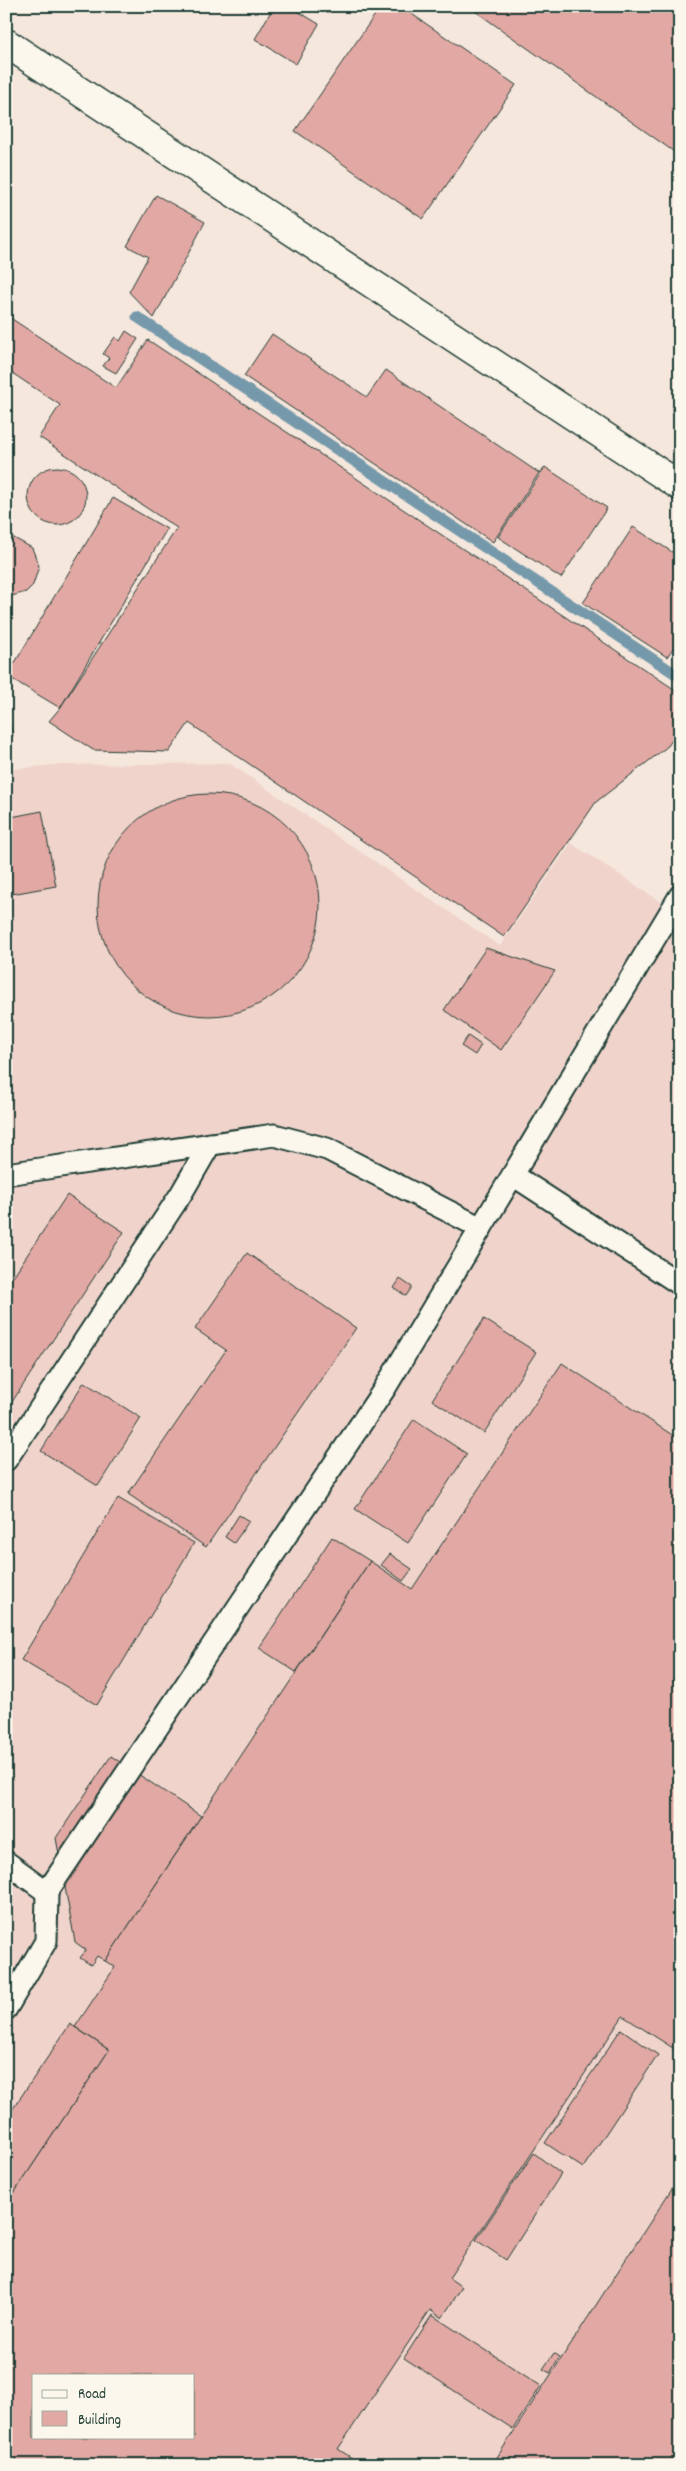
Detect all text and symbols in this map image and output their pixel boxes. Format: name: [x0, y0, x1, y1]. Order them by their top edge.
legend: [32, 2374, 195, 2438]
text: Road: [78, 2384, 106, 2406]
text: Building: [78, 2410, 121, 2432]

